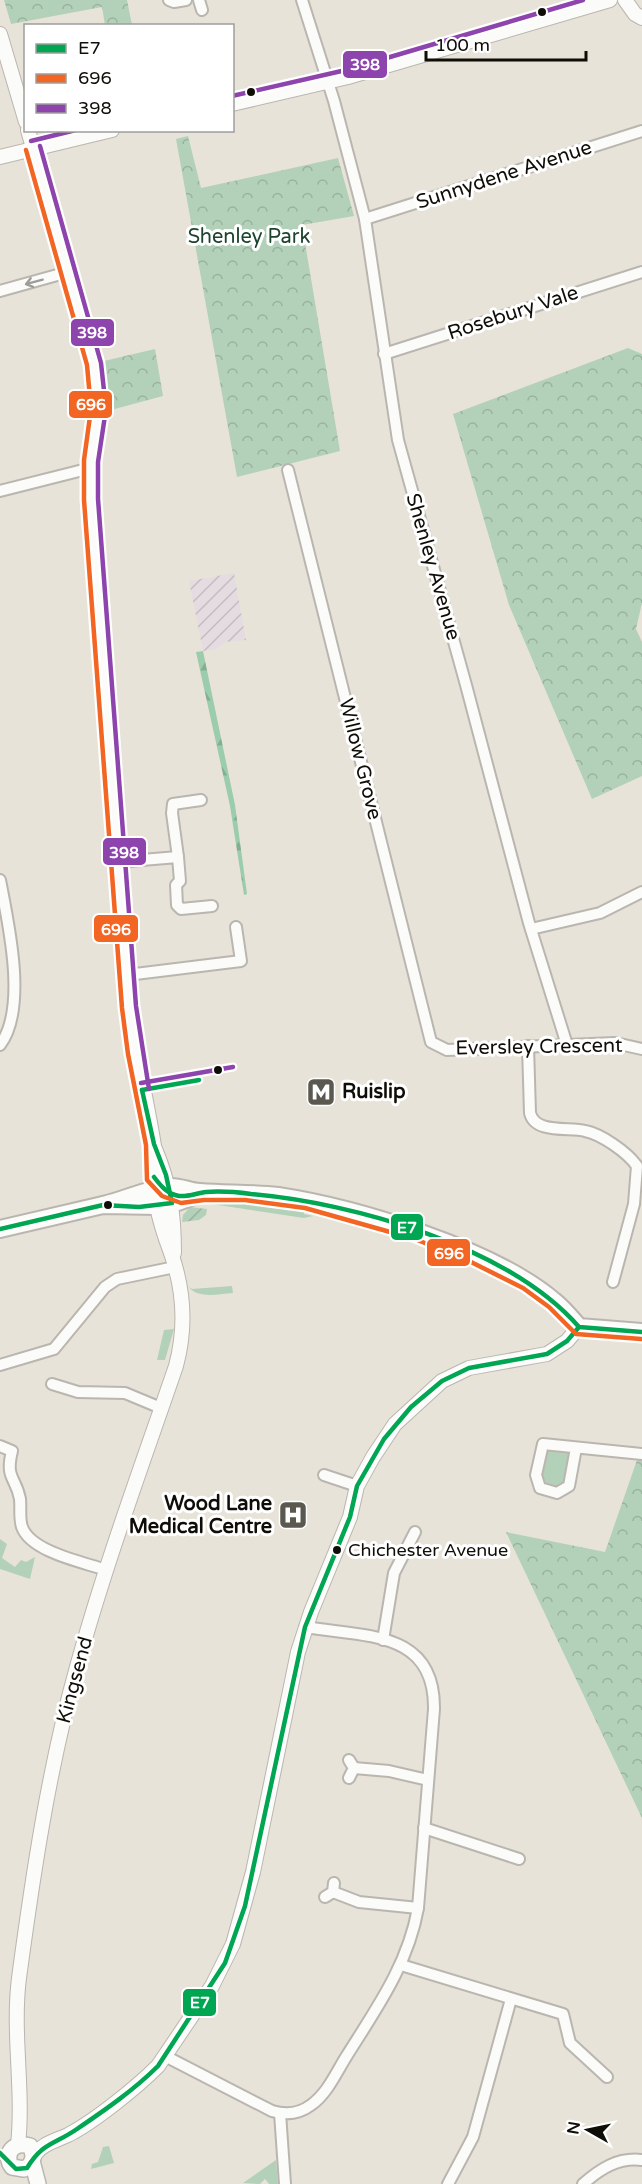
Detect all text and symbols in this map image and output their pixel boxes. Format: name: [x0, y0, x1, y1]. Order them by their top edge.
unlabelled marker: [536, 6, 548, 18]
legend: [24, 24, 234, 132]
scale bar: [426, 24, 586, 62]
text: 100 m: [435, 34, 490, 56]
text: E7: [78, 37, 101, 59]
line badge: 398: [342, 50, 388, 79]
text: 398: [350, 55, 380, 75]
text: 696: [78, 67, 112, 89]
unlabelled marker: [245, 86, 257, 98]
text: 398: [78, 97, 112, 119]
street label: Sunnydene Avenue: [413, 135, 595, 215]
park label: Shenley Park: [188, 225, 310, 249]
one-way arrow: [25, 276, 44, 288]
street label: Rosebury Vale: [445, 281, 581, 345]
line badge: 398: [70, 318, 115, 347]
text: 398: [77, 323, 107, 343]
line badge: 696: [68, 390, 113, 419]
text: 696: [76, 395, 106, 415]
street label: Shenley Avenue: [401, 491, 465, 643]
street label: Willow Grove: [333, 696, 387, 822]
line badge: 398: [102, 837, 147, 866]
text: 398: [109, 843, 139, 863]
line badge: 696: [93, 914, 139, 943]
text: 696: [101, 920, 131, 940]
street label: Eversley Crescent: [455, 1034, 623, 1060]
unlabelled marker: [212, 1064, 224, 1076]
metro station icon: Ruislip: [305, 1076, 337, 1108]
place label: Ruislip: [342, 1080, 406, 1104]
unlabelled marker: [102, 1199, 114, 1211]
line badge: E7: [390, 1213, 424, 1241]
text: E7: [397, 1218, 417, 1238]
line badge: 696: [426, 1238, 471, 1267]
text: 696: [434, 1244, 464, 1264]
place label: Wood Lane Medical Centre: [129, 1492, 272, 1539]
hospital icon: Wood Lane Medical Centre: [277, 1499, 309, 1531]
place label: Chichester Avenue: [348, 1539, 508, 1561]
marker: Chichester Avenue: [331, 1544, 343, 1556]
street label: Kingsend: [52, 1634, 98, 1726]
line badge: E7: [182, 1988, 217, 2017]
text: E7: [190, 1993, 210, 2013]
north arrow: [558, 2100, 618, 2160]
text: N: [563, 2120, 585, 2136]

